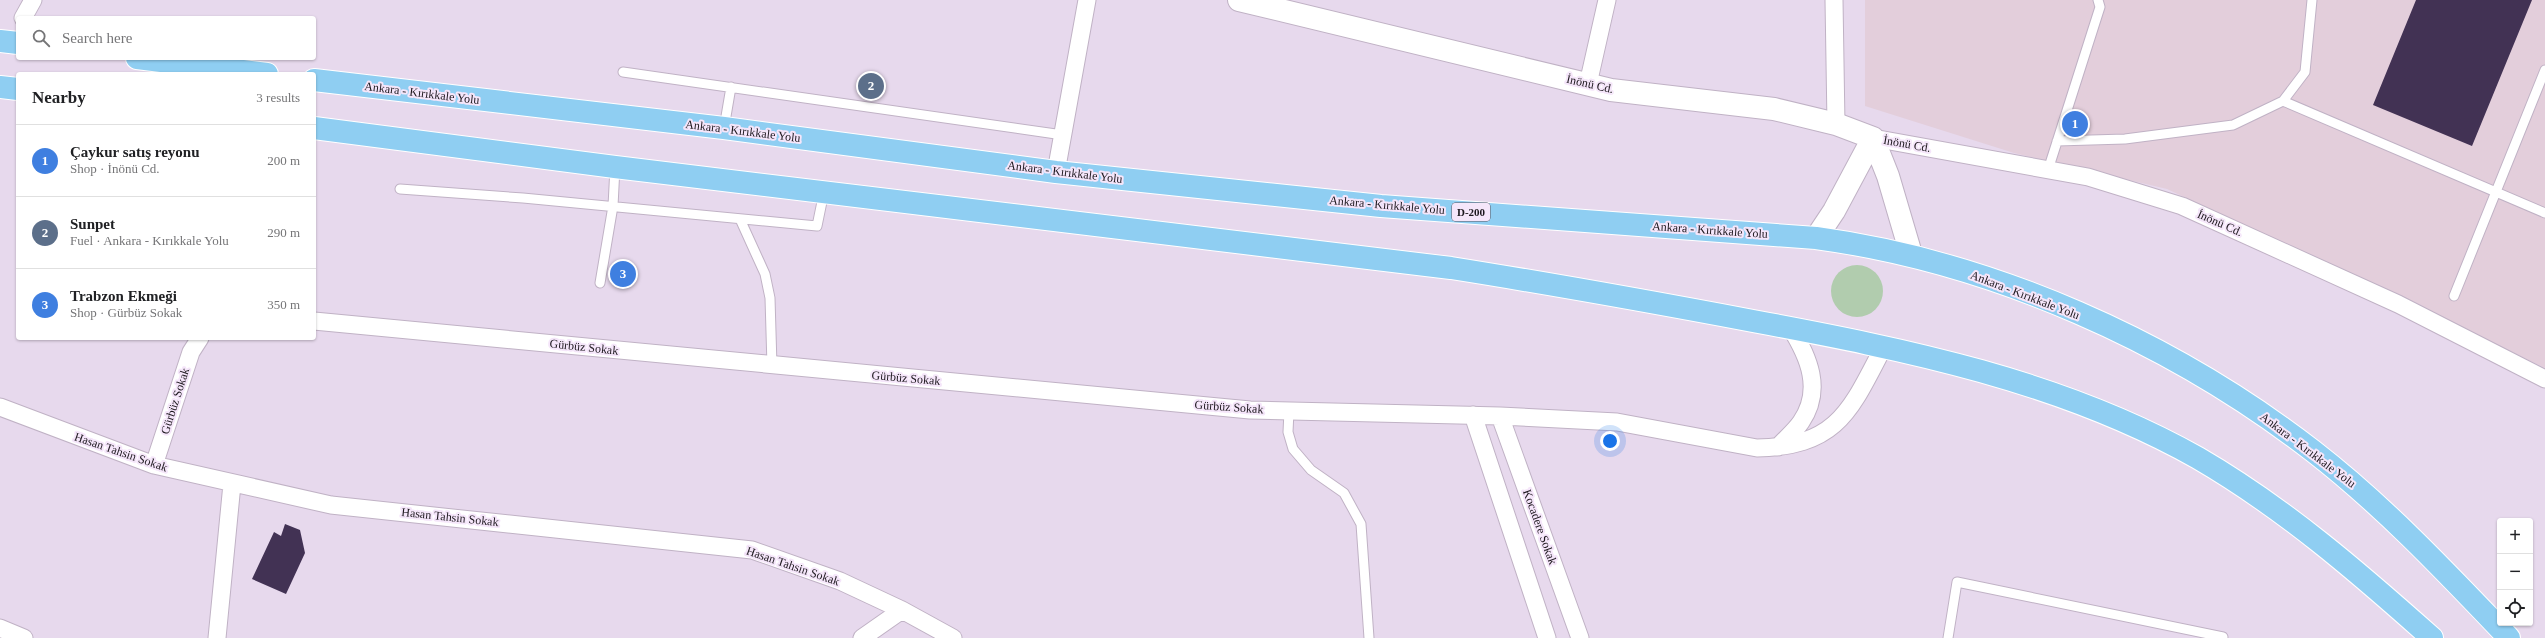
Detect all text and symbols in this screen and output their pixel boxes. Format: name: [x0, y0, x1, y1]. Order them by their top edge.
search box: [16, 16, 316, 60]
icon: search: [30, 27, 52, 49]
text: Search here: [62, 30, 132, 46]
pin: 2: [858, 71, 884, 101]
street label: İnönü Cd.: [1565, 72, 1615, 96]
street label: Ankara - Kırıkkale Yolu: [364, 79, 480, 107]
text: Nearby: [32, 88, 86, 107]
text: 3 results: [256, 90, 300, 105]
pin: 1: [2062, 109, 2088, 139]
street label: Ankara - Kırıkkale Yolu: [685, 117, 801, 145]
street label: İnönü Cd.: [1882, 133, 1932, 155]
text: Çaykur satış reyonu: [70, 144, 199, 160]
text: 1: [42, 153, 48, 168]
text: 200 m: [267, 153, 300, 168]
street label: Ankara - Kırıkkale Yolu: [1007, 158, 1123, 186]
text: Shop · İnönü Cd.: [70, 161, 160, 176]
street label: Ankara - Kırıkkale Yolu: [1329, 193, 1445, 217]
road number: D-200: [1452, 203, 1490, 221]
street label: İnönü Cd.: [2195, 207, 2245, 239]
text: Sunpet: [70, 216, 115, 232]
street label: Ankara - Kırıkkale Yolu: [1652, 219, 1768, 241]
text: 2: [42, 225, 48, 240]
text: 290 m: [267, 225, 300, 240]
text: Fuel · Ankara - Kırıkkale Yolu: [70, 233, 229, 248]
pin: 3: [610, 259, 636, 289]
street label: Ankara - Kırıkkale Yolu: [1968, 268, 2082, 322]
text: Trabzon Ekmeği: [70, 288, 177, 304]
text: 3: [42, 297, 48, 312]
text: 350 m: [267, 297, 300, 312]
text: Shop · Gürbüz Sokak: [70, 305, 182, 320]
street label: Gürbüz Sokak: [549, 336, 619, 358]
street label: Gürbüz Sokak: [158, 366, 192, 436]
street label: Gürbüz Sokak: [871, 368, 941, 388]
street label: Gürbüz Sokak: [1194, 398, 1264, 416]
street label: Ankara - Kırıkkale Yolu: [2257, 410, 2359, 490]
street label: Hasan Tahsin Sokak: [73, 429, 169, 475]
your location: [1600, 431, 1620, 451]
street label: Kocadere Sokak: [1520, 488, 1560, 566]
street label: Hasan Tahsin Sokak: [401, 505, 499, 529]
map controls: [2497, 518, 2533, 626]
button: +: [2497, 518, 2533, 554]
street label: Hasan Tahsin Sokak: [745, 543, 841, 589]
button: −: [2497, 554, 2533, 590]
button: locate: [2497, 590, 2533, 626]

